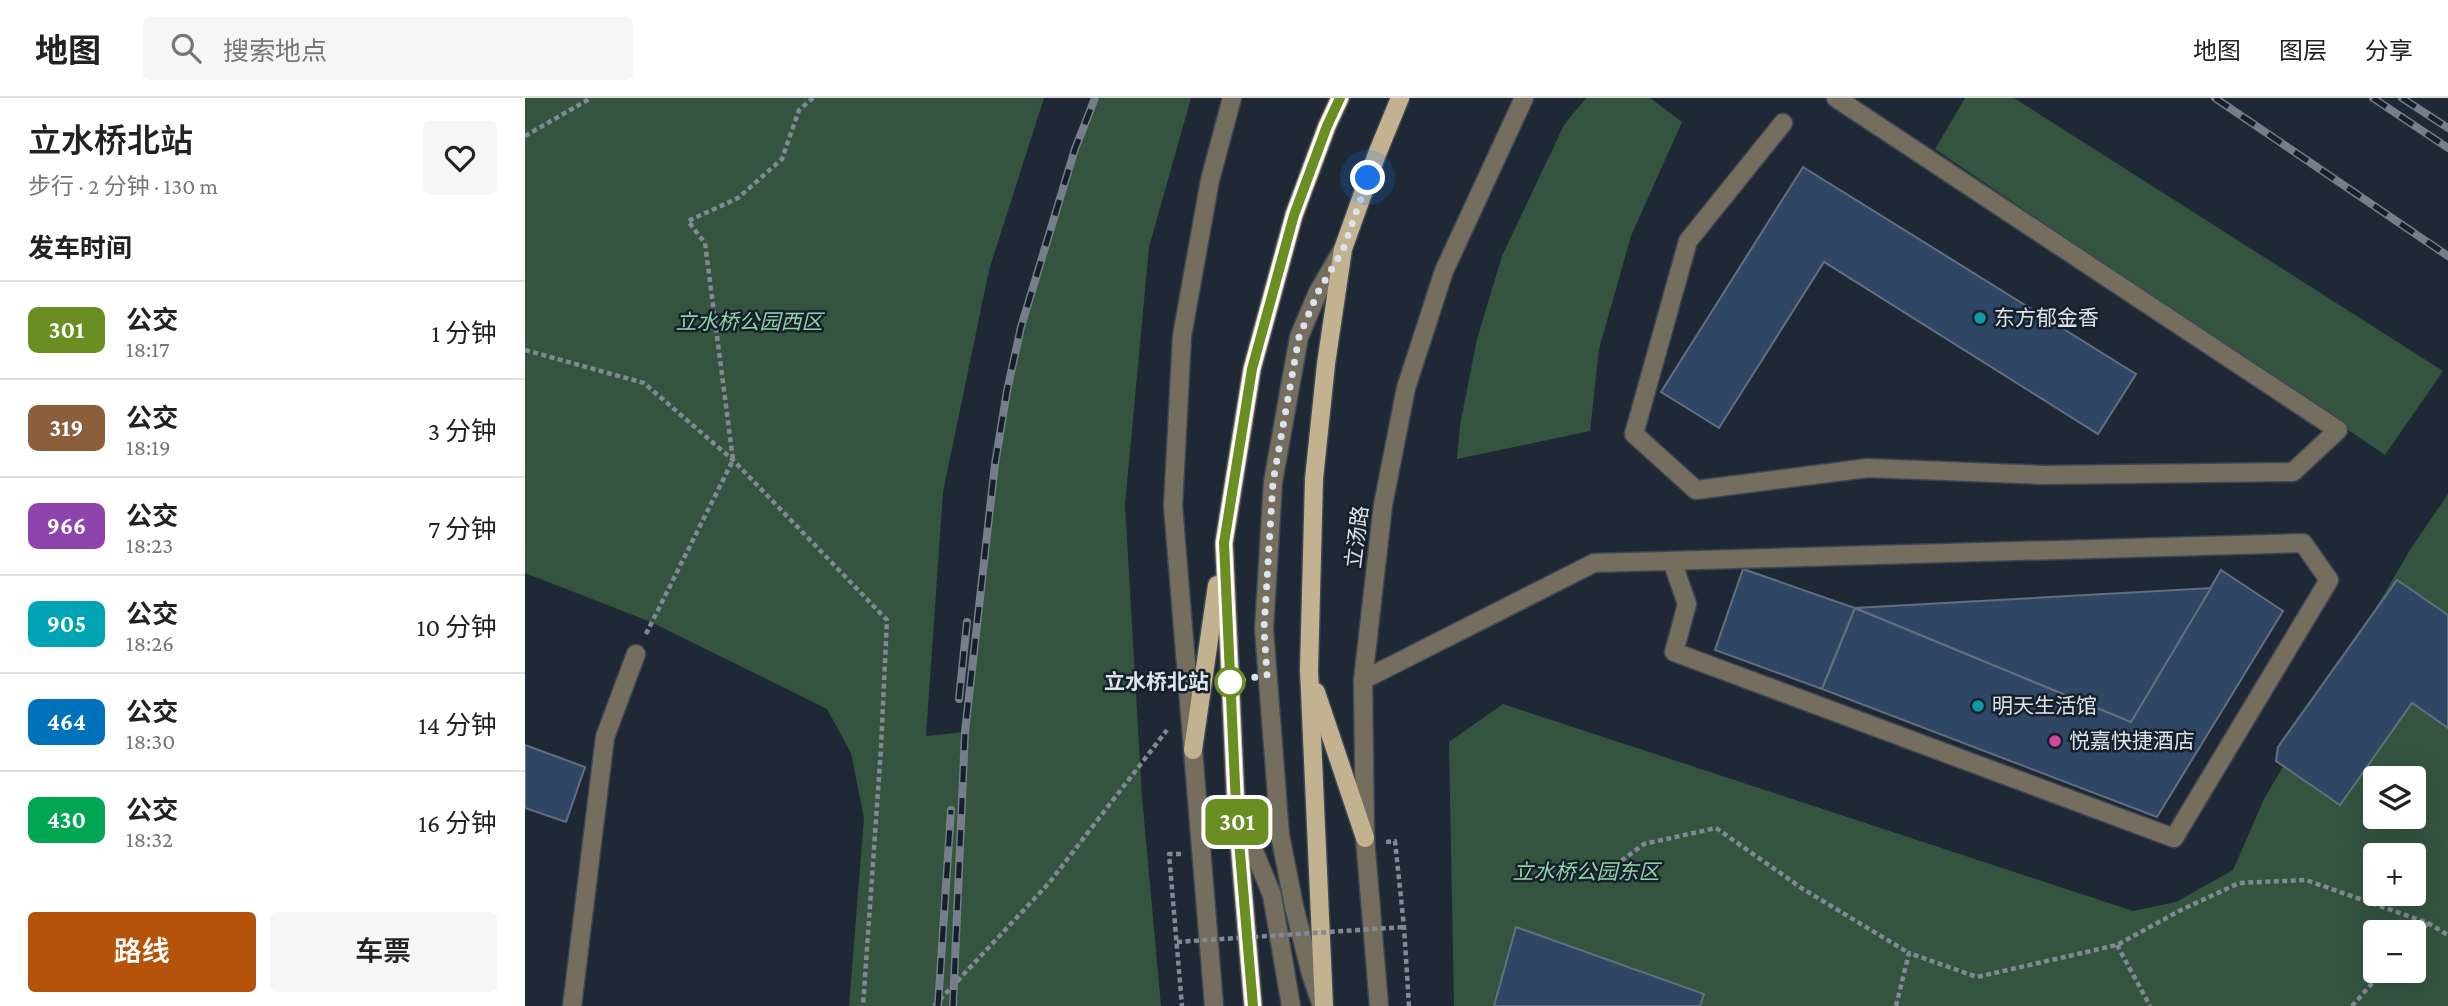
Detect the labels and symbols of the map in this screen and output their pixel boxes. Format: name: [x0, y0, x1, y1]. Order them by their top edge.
your location: [1350, 160, 1385, 195]
place label: 东方郁金香: [1994, 306, 2099, 330]
park label: 立水桥公园西区: [676, 310, 825, 334]
marker: 东方郁金香: [1972, 310, 1988, 326]
street label: 立汤路: [1341, 504, 1373, 570]
marker: 立水桥北站: [1215, 667, 1245, 697]
place label: 立水桥北站: [1104, 670, 1209, 694]
place label: 明天生活馆: [1992, 694, 2097, 718]
marker: 明天生活馆: [1970, 698, 1986, 714]
place label: 悦嘉快捷酒店: [2069, 729, 2195, 753]
marker: 悦嘉快捷酒店: [2047, 733, 2063, 749]
line badge: 301: [1197, 799, 1277, 845]
park label: 立水桥公园东区: [1513, 860, 1662, 884]

